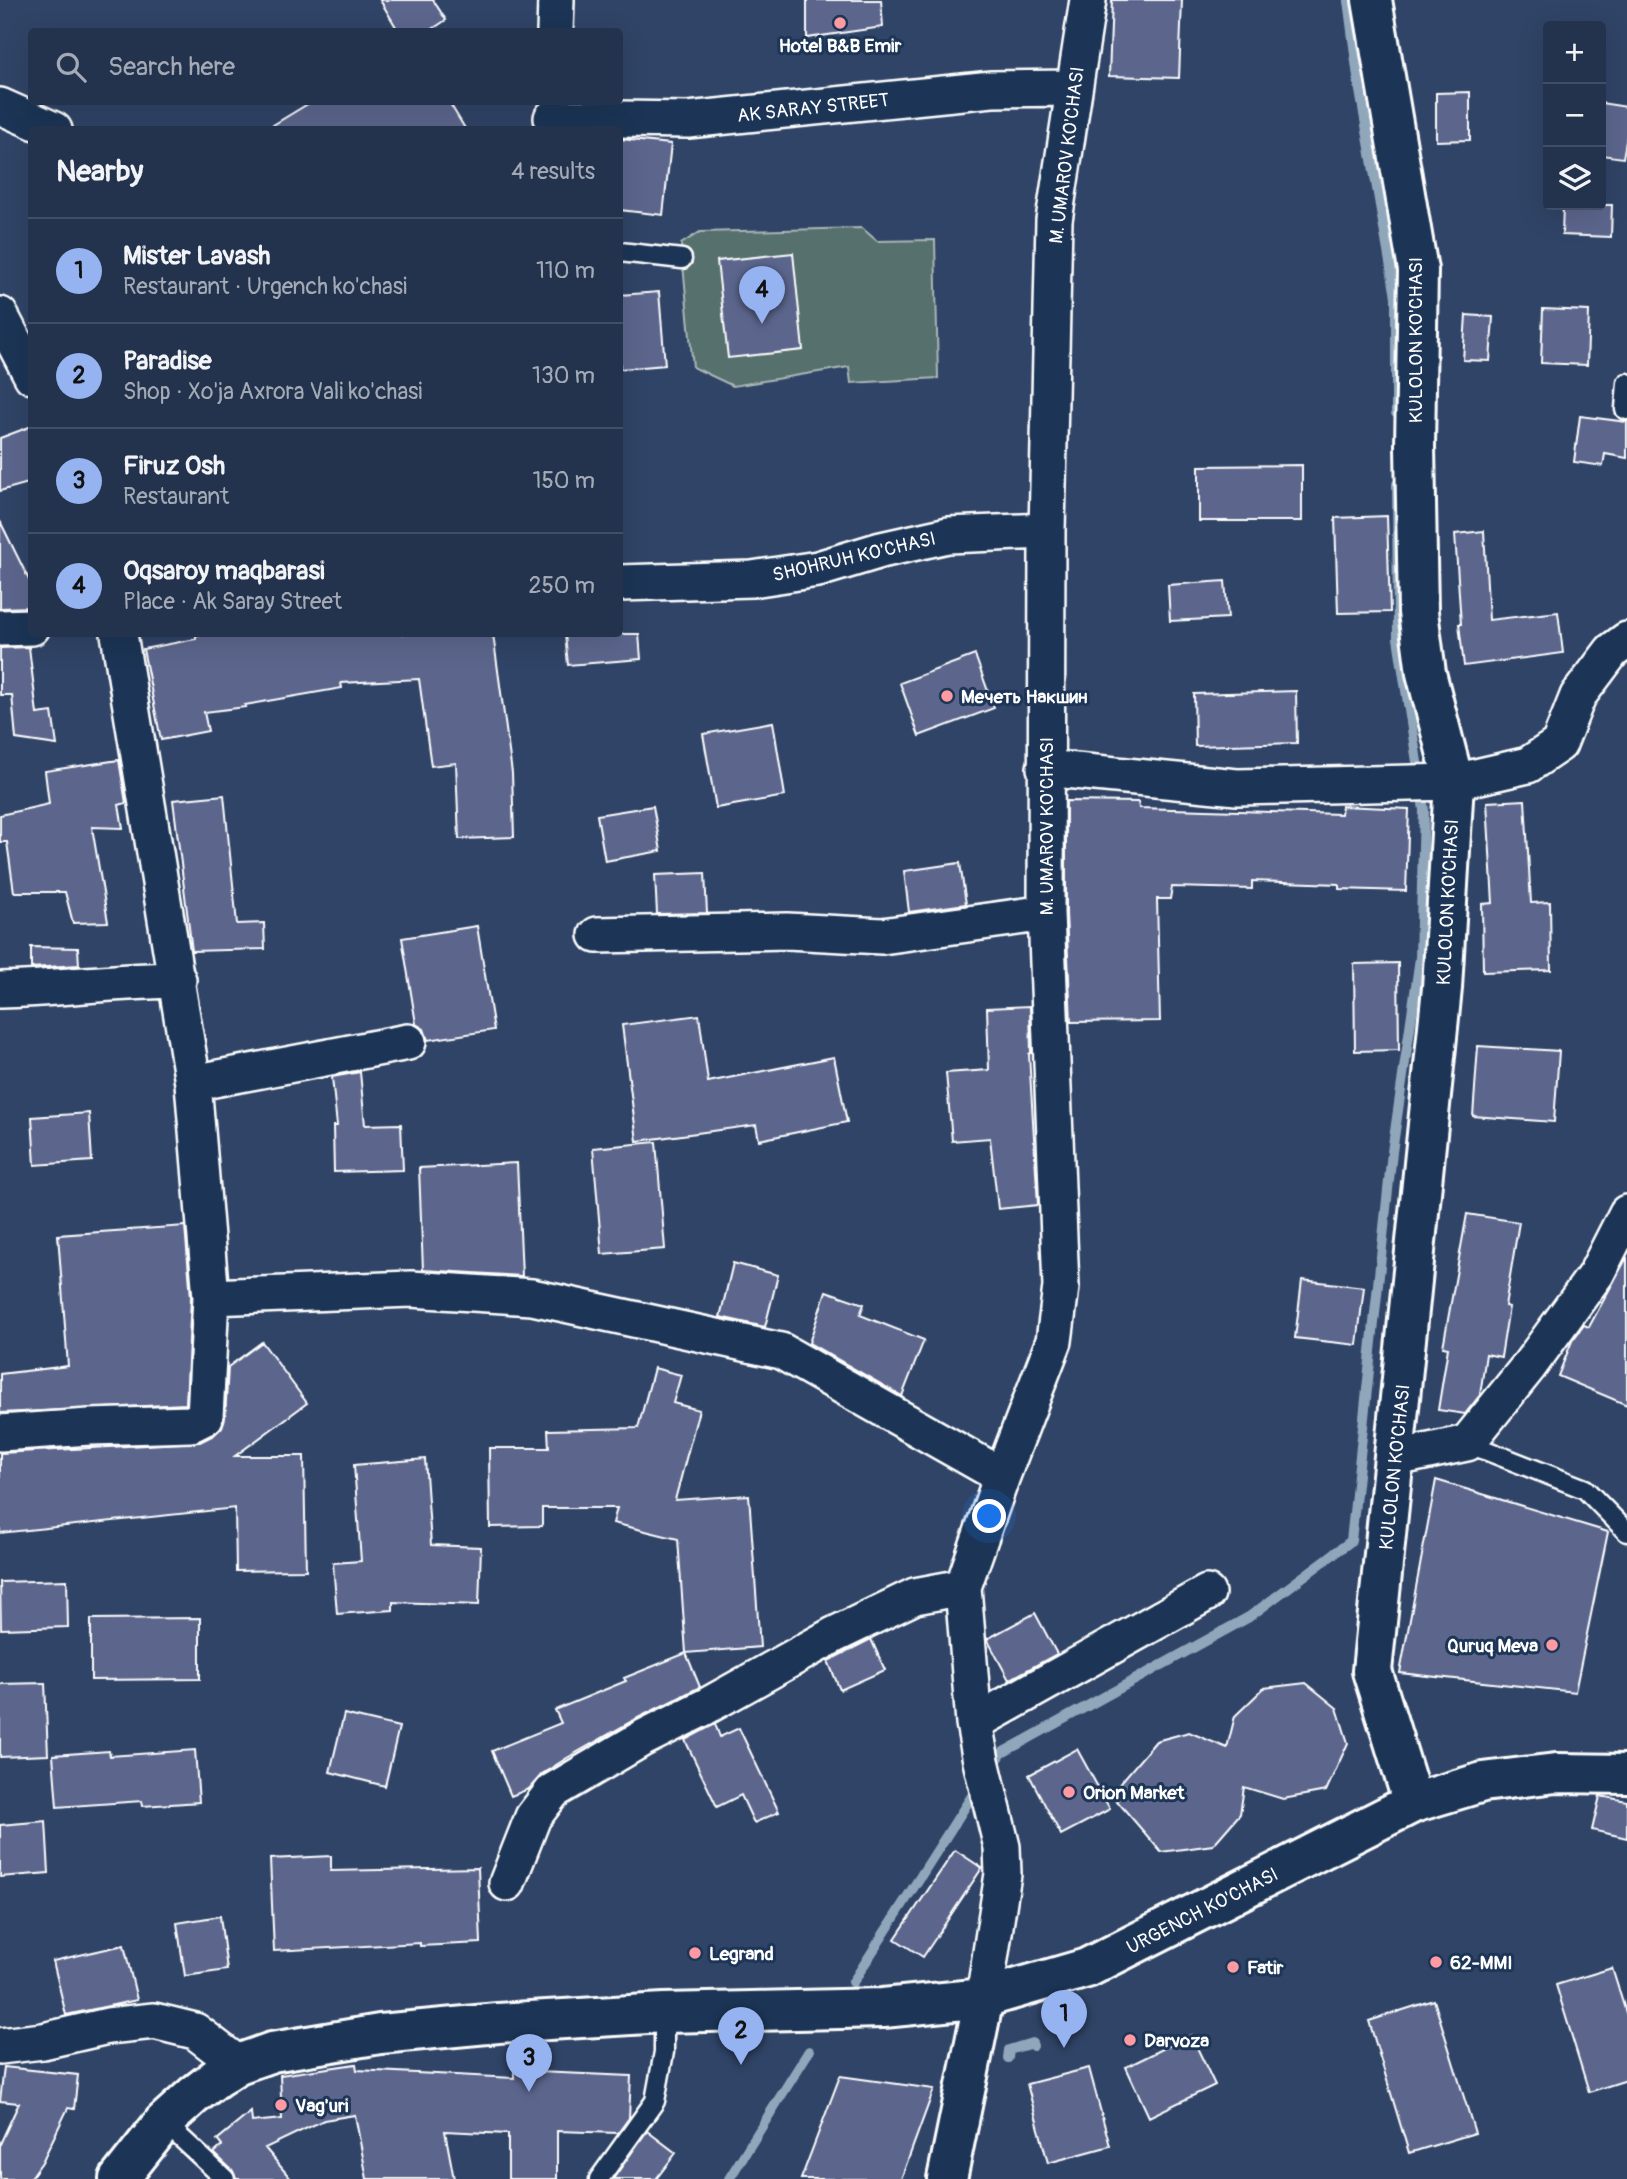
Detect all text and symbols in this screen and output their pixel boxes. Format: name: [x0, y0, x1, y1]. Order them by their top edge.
marker: Hotel B&B Emir: [832, 15, 848, 31]
map controls: [1543, 21, 1606, 210]
button: +: [1543, 21, 1606, 84]
search box: [28, 28, 623, 105]
place label: Hotel B&B Emir: [779, 34, 901, 58]
icon: search: [52, 48, 90, 86]
text: Search here: [108, 51, 235, 83]
street label: M. UMAROV KO'CHASI: [1044, 65, 1090, 245]
button: −: [1543, 84, 1606, 147]
street label: AK SARAY STREET: [736, 88, 890, 128]
button: layers: [1543, 147, 1606, 210]
text: Nearby: [56, 153, 143, 190]
text: 4 results: [511, 157, 595, 186]
text: Mister Lavash: [123, 240, 271, 272]
text: 1: [75, 256, 84, 285]
text: 110 m: [536, 256, 595, 285]
street label: KULOLON KO'CHASI: [1404, 257, 1428, 423]
pin: 4: [739, 266, 785, 324]
text: Restaurant · Urgench ko'chasi: [123, 272, 407, 301]
text: Paradise: [123, 345, 212, 377]
text: 2: [73, 361, 85, 390]
text: 130 m: [532, 361, 595, 390]
text: Shop · Xo'ja Axrora Vali ko'chasi: [123, 377, 422, 406]
text: Firuz Osh: [123, 450, 225, 482]
text: 3: [73, 466, 85, 495]
text: 150 m: [532, 466, 595, 495]
text: Restaurant: [123, 482, 229, 511]
street label: SHOHRUH KO'CHASI: [770, 527, 938, 587]
text: Oqsaroy maqbarasi: [123, 555, 325, 587]
text: 4: [72, 571, 86, 600]
text: 250 m: [529, 571, 595, 600]
text: Place · Ak Saray Street: [123, 587, 342, 616]
place label: Мечеть Накшин: [961, 685, 1087, 709]
marker: Мечеть Накшин: [939, 688, 955, 704]
street label: M. UMAROV KO'CHASI: [1035, 737, 1059, 915]
street label: KULOLON KO'CHASI: [1432, 818, 1464, 986]
street label: KULOLON KO'CHASI: [1374, 1383, 1416, 1551]
your location: [972, 1499, 1006, 1533]
place label: Quruq Meva: [1447, 1634, 1538, 1658]
marker: Quruq Meva: [1544, 1637, 1560, 1653]
place label: Orion Market: [1083, 1781, 1186, 1805]
marker: Orion Market: [1061, 1784, 1077, 1800]
street label: URGENCH KO'CHASI: [1123, 1862, 1282, 1959]
place label: Legrand: [709, 1942, 774, 1966]
marker: Legrand: [687, 1945, 703, 1961]
place label: 62-MMI: [1450, 1951, 1513, 1975]
marker: 62-MMI: [1428, 1954, 1444, 1970]
place label: Fatir: [1247, 1956, 1284, 1980]
marker: Fatir: [1225, 1959, 1241, 1975]
pin: 1: [1041, 1990, 1087, 2048]
pin: 2: [718, 2007, 764, 2065]
place label: Darvoza: [1144, 2029, 1209, 2053]
marker: Darvoza: [1122, 2032, 1138, 2048]
pin: 3: [506, 2034, 552, 2092]
place label: Vag'uri: [295, 2094, 349, 2118]
marker: Vag'uri: [273, 2097, 289, 2113]

